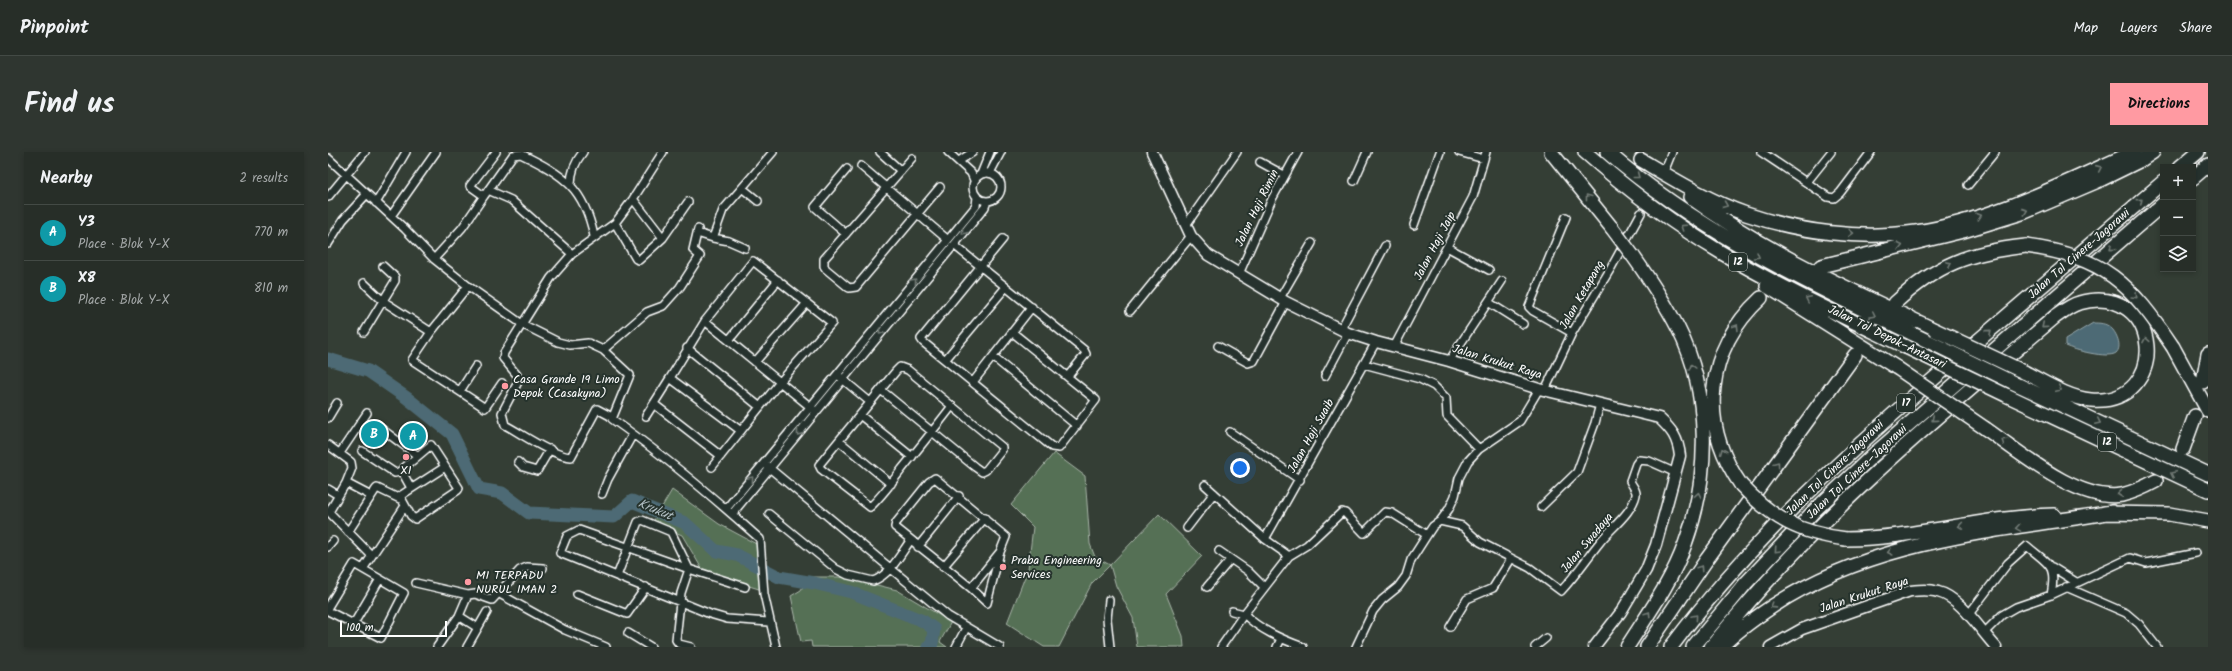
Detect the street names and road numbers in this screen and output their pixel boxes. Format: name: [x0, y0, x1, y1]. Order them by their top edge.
street label: Jalan Haji Rimin: [1230, 166, 1284, 250]
street label: Jalan Tol Cinere-Jagorawi: [2024, 203, 2135, 304]
street label: Jalan Haji Jaip: [1409, 208, 1461, 284]
road number: 12: [1729, 253, 1747, 271]
street label: Jalan Ketapang: [1554, 257, 1610, 333]
street label: Jalan Tol Depok–Antasari: [1825, 300, 1950, 374]
street label: Jalan Krukut Raya: [1450, 339, 1544, 385]
road number: 17: [1897, 394, 1915, 412]
street label: Jalan Haji Suaib: [1283, 395, 1340, 477]
street label: Jalan Tol Cinere-Jagorawi: [1782, 415, 1889, 520]
street label: Jalan Tol Cinere–Jagorawi: [1802, 419, 1913, 524]
road number: 12: [2098, 433, 2116, 451]
street label: Jalan Swadaya: [1556, 508, 1618, 577]
street label: Jalan Krukut Raya: [1817, 572, 1911, 618]

